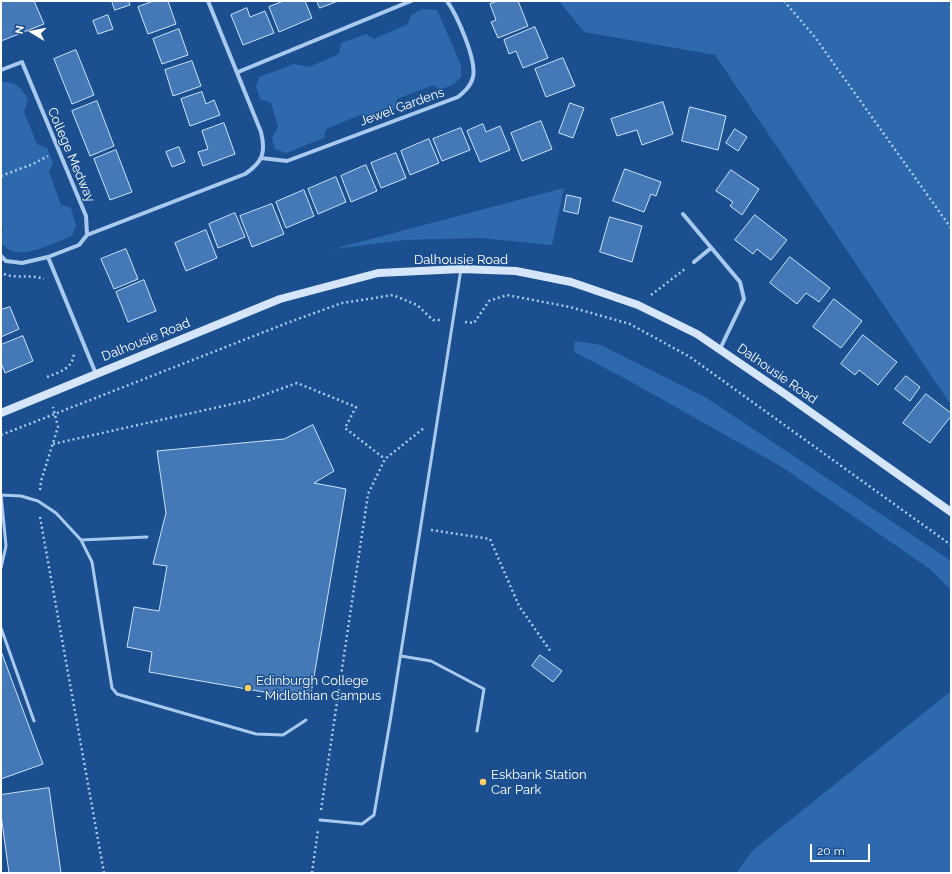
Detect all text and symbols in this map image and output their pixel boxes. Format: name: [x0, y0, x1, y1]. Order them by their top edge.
north arrow: [12, 12, 52, 52]
text: N: [13, 25, 27, 35]
street label: Jewel Gardens: [358, 84, 446, 130]
street label: College Medway: [44, 105, 98, 205]
street label: Dalhousie Road: [414, 252, 508, 268]
street label: Dalhousie Road: [99, 315, 193, 365]
street label: Dalhousie Road: [734, 341, 820, 407]
place label: Edinburgh College - Midlothian Campus: [256, 673, 381, 704]
marker: Edinburgh College - Midlothian Campus: [243, 683, 253, 693]
place label: Eskbank Station Car Park: [491, 767, 587, 798]
marker: Eskbank Station Car Park: [478, 777, 488, 787]
scale bar: [812, 836, 872, 862]
text: 20 m: [817, 844, 845, 858]

